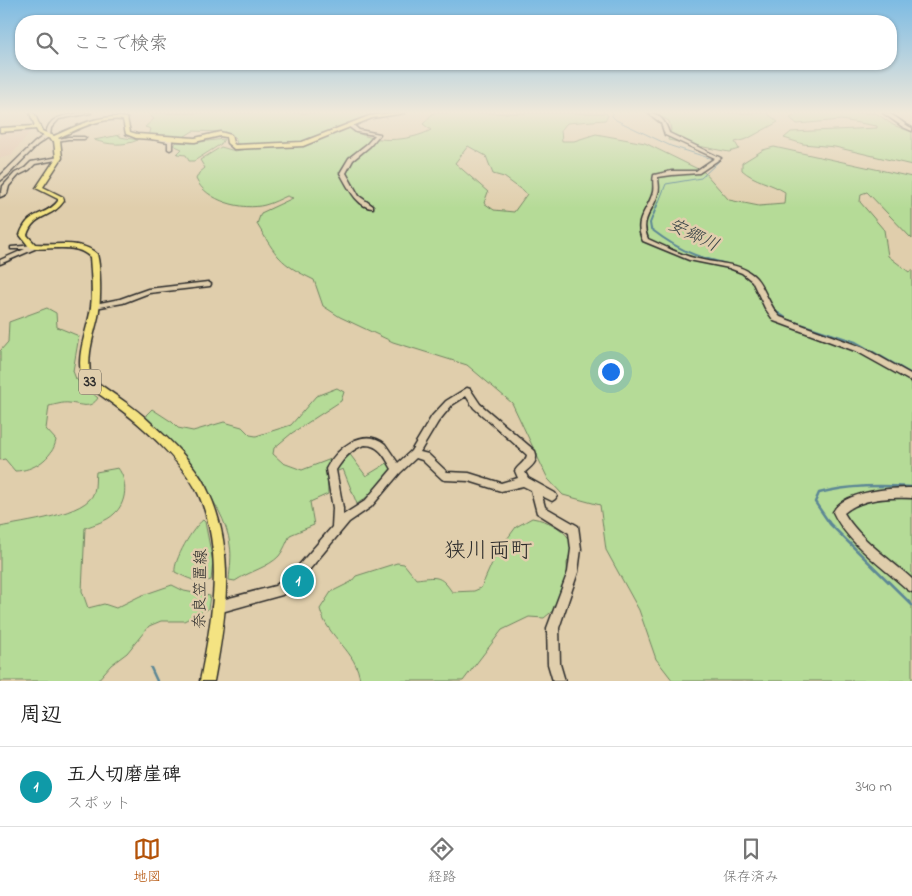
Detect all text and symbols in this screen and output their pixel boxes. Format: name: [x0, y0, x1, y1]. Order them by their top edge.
search box: [15, 15, 897, 70]
icon: search: [33, 29, 61, 57]
text: ここで検索: [73, 31, 168, 58]
water label: 安郷川: [663, 212, 723, 260]
your location: [598, 359, 624, 385]
road number: 33: [79, 370, 101, 394]
district label: 狭川両町: [444, 536, 532, 568]
street label: 奈良笠置線: [188, 549, 214, 629]
pin: 1: [282, 562, 314, 600]
text: 周辺: [20, 701, 62, 731]
text: 五人切磨崖碑: [67, 762, 181, 789]
text: 1: [33, 775, 39, 799]
text: 340 m: [855, 775, 892, 799]
text: スポット: [67, 792, 131, 816]
tab: 地図: [133, 835, 161, 888]
tab: 経路: [428, 835, 456, 888]
tab: 保存済み: [723, 835, 779, 888]

